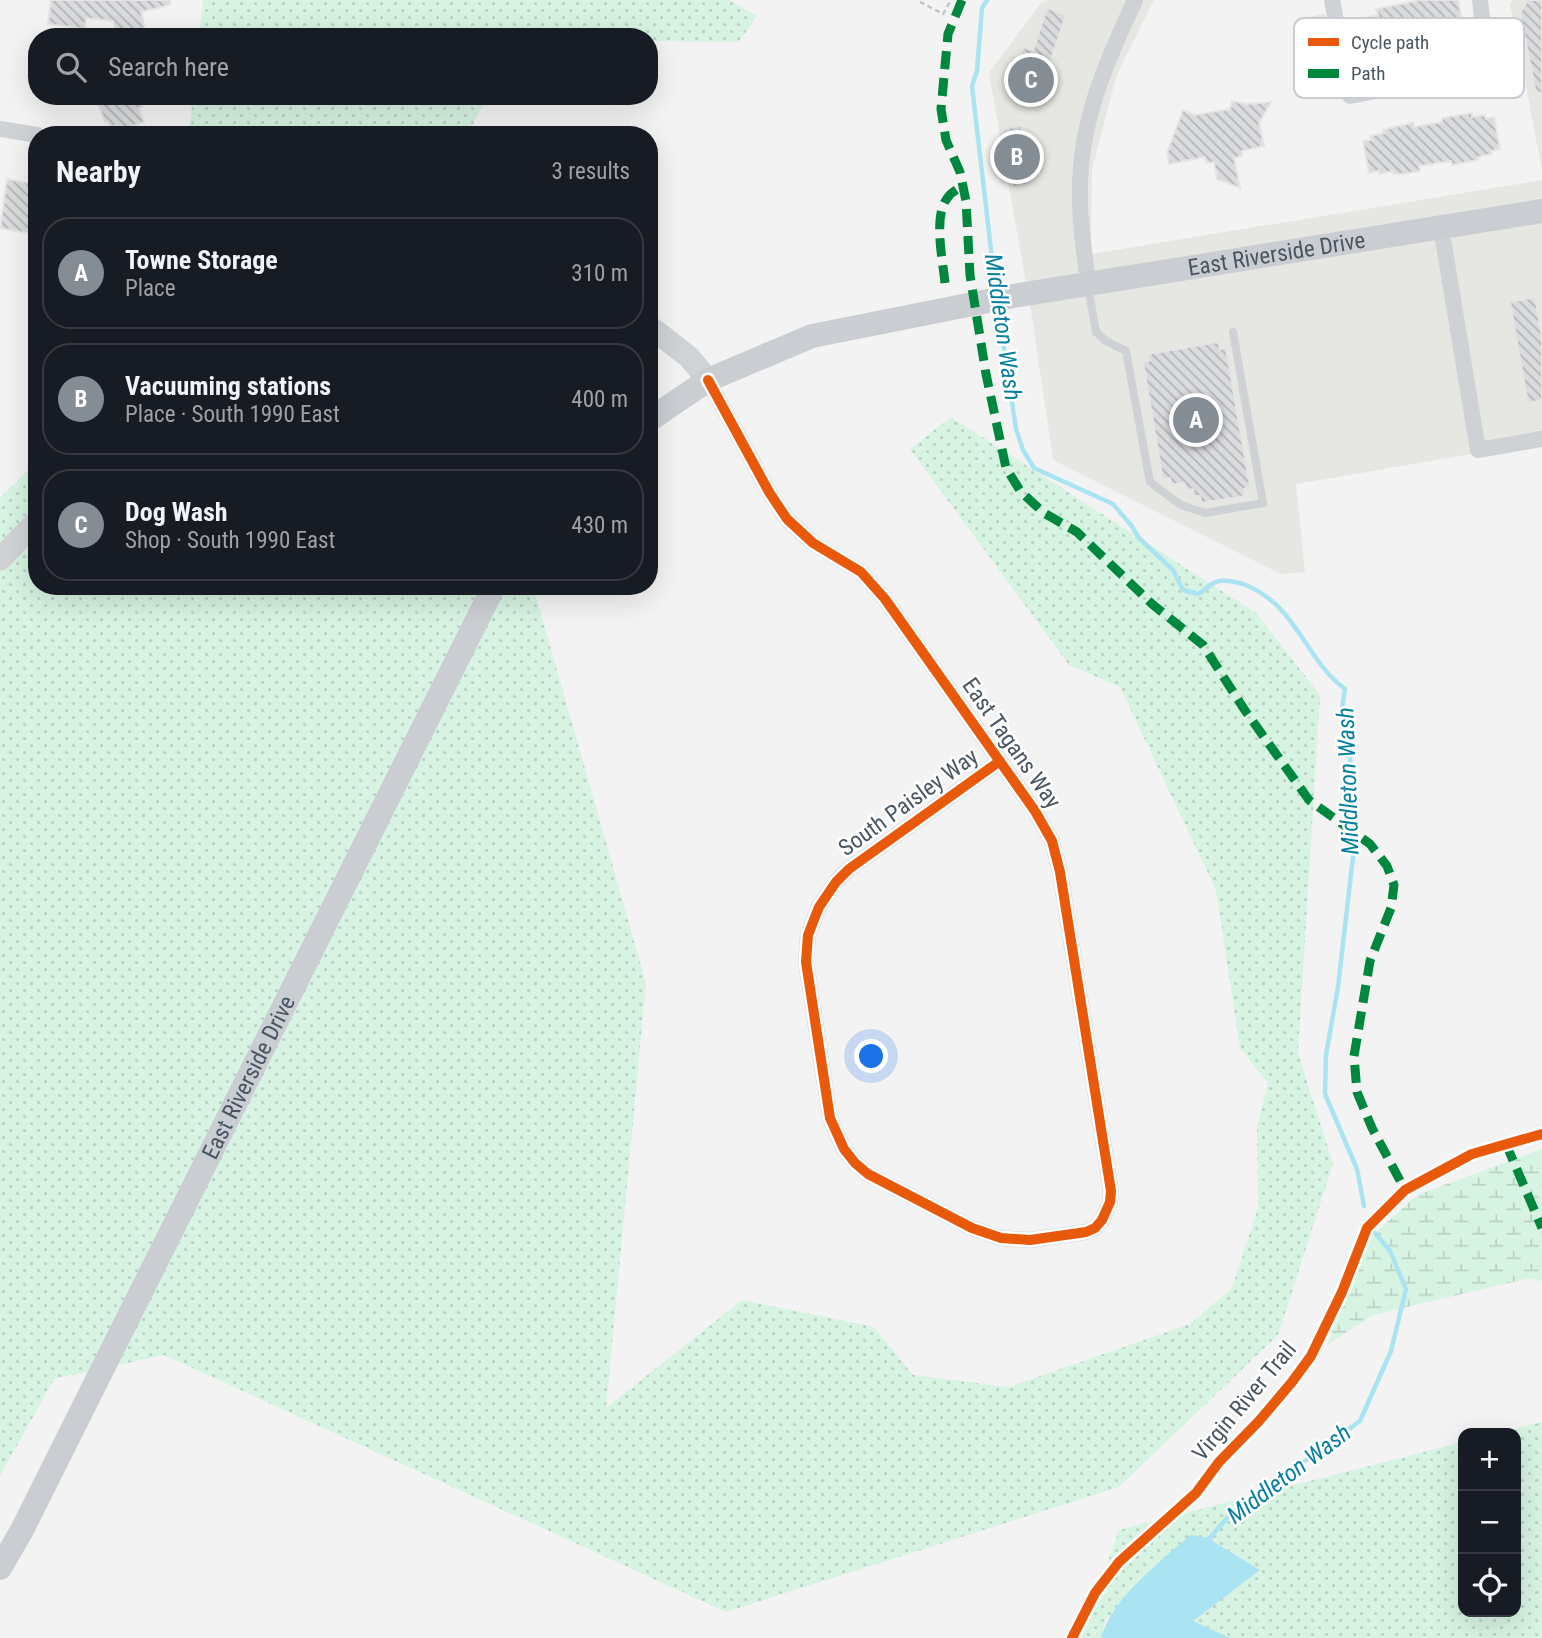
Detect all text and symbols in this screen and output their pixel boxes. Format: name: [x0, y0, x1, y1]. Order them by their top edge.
legend: [1294, 18, 1524, 98]
search box: [28, 28, 658, 105]
text: Cycle path: [1351, 31, 1429, 54]
icon: search: [52, 48, 90, 86]
text: Search here: [108, 52, 229, 82]
pin: C: [1008, 54, 1054, 106]
text: Path: [1351, 62, 1385, 85]
pin: B: [994, 131, 1040, 183]
text: Nearby: [56, 154, 141, 189]
text: 3 results: [552, 158, 630, 185]
street label: East Riverside Drive: [1186, 227, 1367, 282]
text: Towne Storage: [125, 245, 278, 275]
water label: Middleton Wash: [979, 252, 1027, 402]
text: A: [74, 260, 88, 287]
text: 310 m: [571, 260, 628, 287]
text: Place: [125, 275, 175, 302]
text: Vacuuming stations: [125, 371, 331, 401]
text: B: [75, 386, 87, 413]
text: 400 m: [571, 386, 628, 413]
pin: A: [1173, 394, 1219, 446]
text: Place · South 1990 East: [125, 401, 340, 428]
text: Dog Wash: [125, 497, 228, 527]
text: C: [74, 512, 88, 539]
text: 430 m: [571, 512, 628, 539]
text: Shop · South 1990 East: [125, 527, 335, 554]
street label: East Tagans Way: [957, 673, 1067, 814]
water label: Middleton Wash: [1331, 707, 1365, 855]
street label: South Paisley Way: [833, 743, 984, 862]
street label: East Riverside Drive: [197, 991, 301, 1164]
your location: [854, 1039, 888, 1073]
street label: Virgin River Trail: [1187, 1336, 1302, 1466]
water label: Middleton Wash: [1222, 1418, 1356, 1530]
map controls: [1458, 1428, 1521, 1617]
button: +: [1458, 1428, 1521, 1491]
button: −: [1458, 1491, 1521, 1554]
button: locate: [1458, 1554, 1521, 1617]

